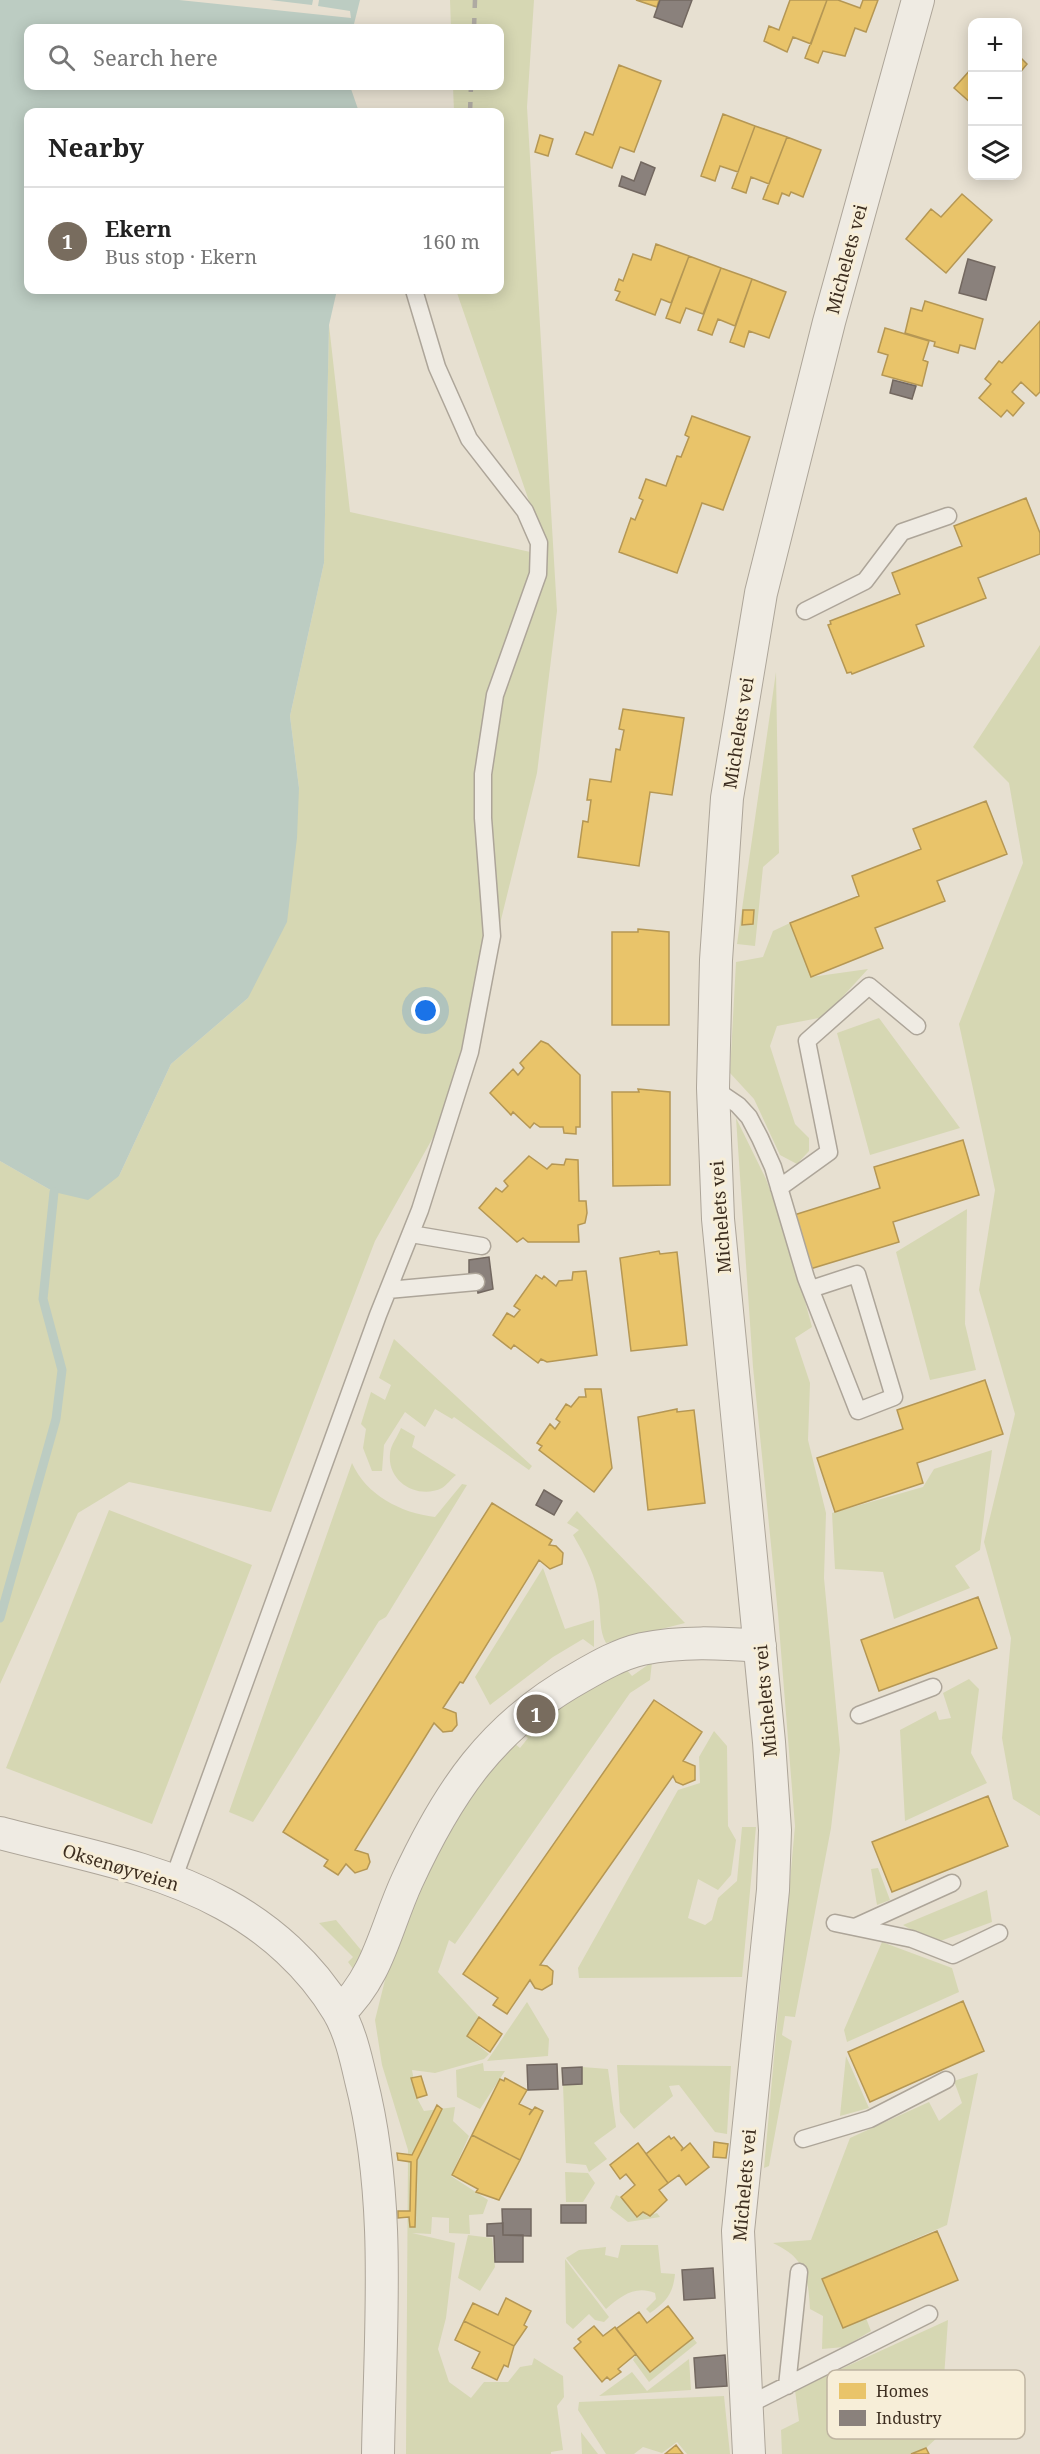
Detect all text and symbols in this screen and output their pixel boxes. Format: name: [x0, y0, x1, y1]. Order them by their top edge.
map controls: [968, 18, 1022, 180]
button: +: [968, 18, 1022, 72]
search box: [24, 24, 504, 90]
icon: search: [45, 41, 78, 74]
text: Search here: [93, 42, 218, 72]
button: −: [968, 72, 1022, 126]
button: layers: [968, 126, 1022, 180]
text: Nearby: [48, 129, 144, 165]
street label: Michelets vei: [820, 201, 872, 317]
text: Ekern: [105, 213, 172, 243]
text: 1: [62, 228, 73, 255]
text: 160 m: [422, 228, 480, 255]
text: Bus stop · Ekern: [105, 243, 257, 270]
street label: Michelets vei: [717, 675, 759, 791]
your location: [411, 996, 440, 1025]
street label: Michelets vei: [704, 1160, 736, 1274]
street label: Michelets vei: [748, 1644, 782, 1758]
pin: 1: [516, 1692, 556, 1736]
street label: Oksenøyveien: [60, 1838, 182, 1896]
street label: Michelets vei: [727, 2128, 761, 2242]
legend: [827, 2370, 1025, 2439]
text: Homes: [876, 2380, 929, 2402]
text: Industry: [876, 2407, 943, 2429]

